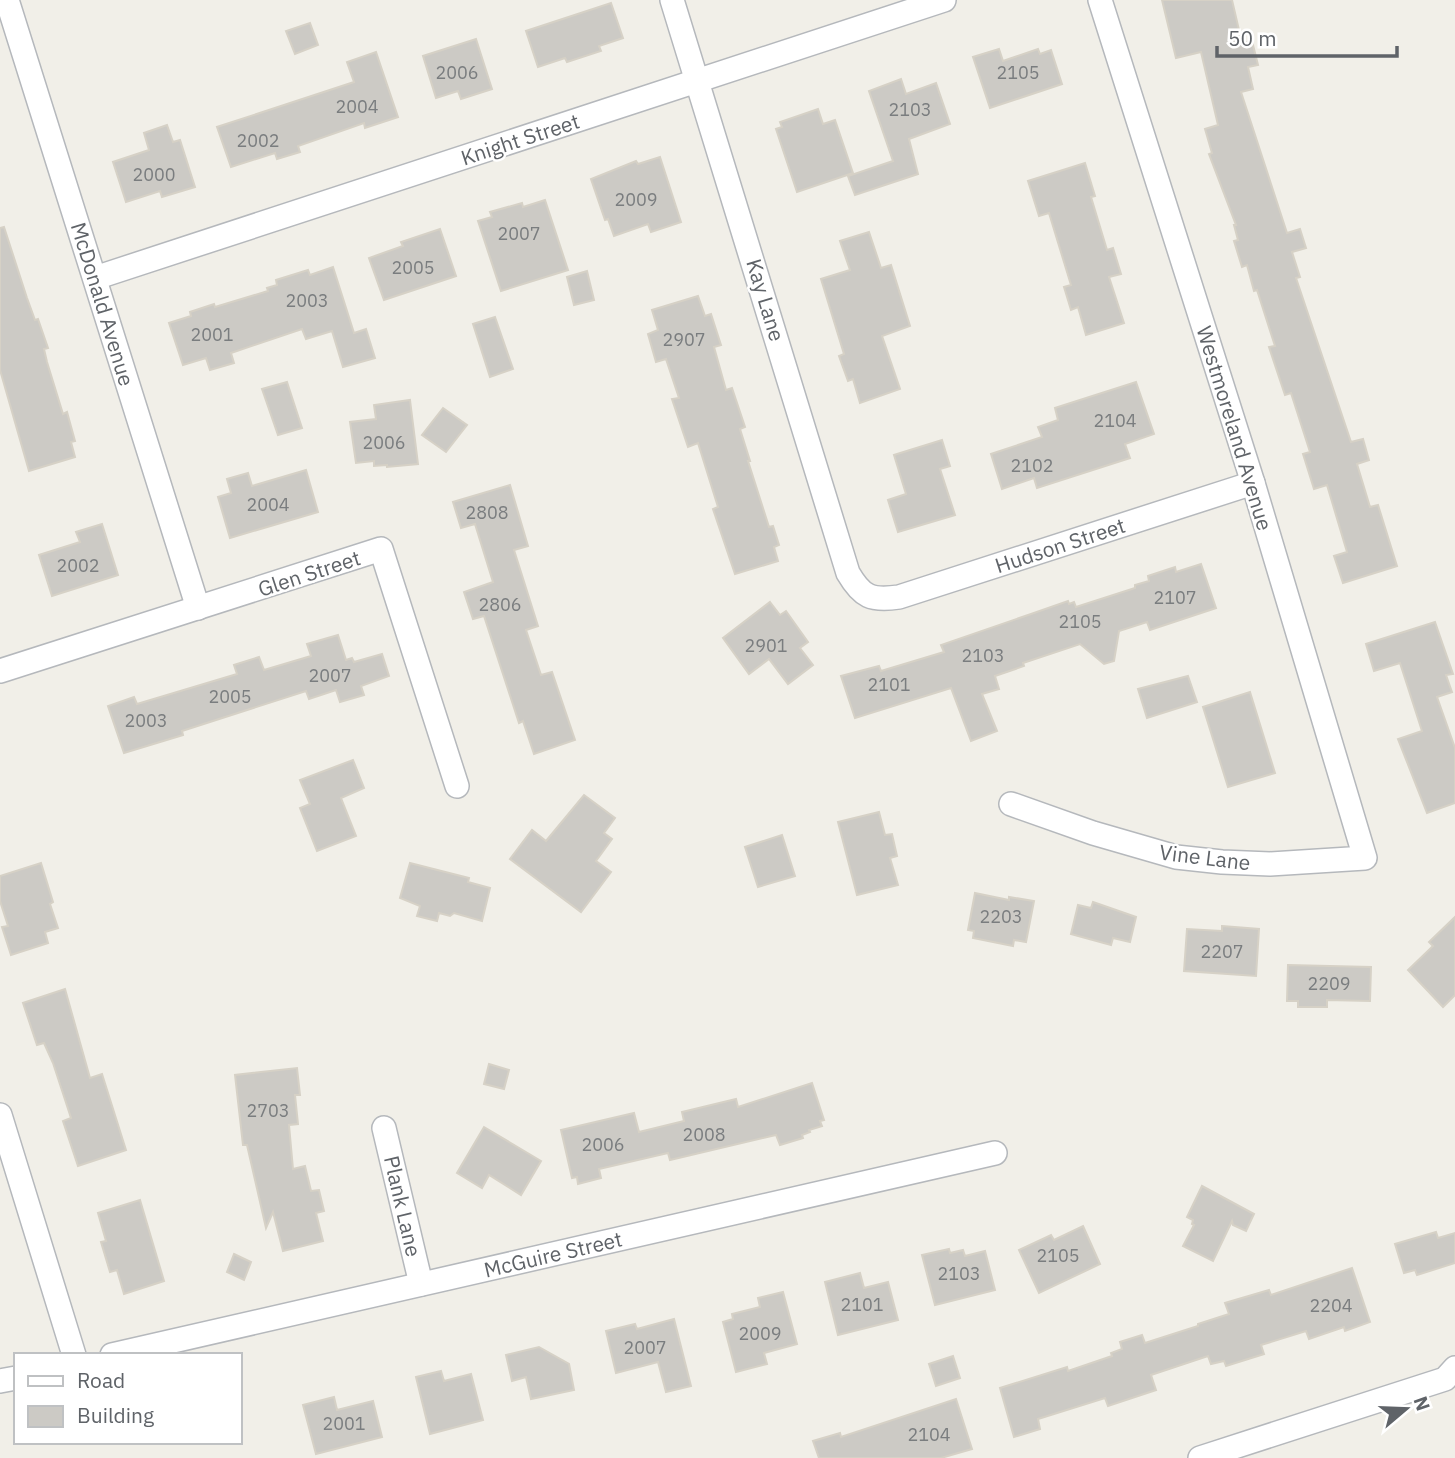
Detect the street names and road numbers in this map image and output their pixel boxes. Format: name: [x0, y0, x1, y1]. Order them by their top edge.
street label: Knight Street: [457, 107, 583, 171]
street label: McDonald Avenue: [65, 219, 141, 389]
street label: Kay Lane: [740, 255, 792, 345]
street label: Westmoreland Avenue: [1191, 322, 1279, 534]
street label: Hudson Street: [991, 511, 1129, 579]
street label: Glen Street: [254, 543, 364, 603]
street label: Vine Lane: [1158, 838, 1252, 876]
street label: Plank Lane: [378, 1153, 428, 1259]
street label: McGuire Street: [481, 1224, 625, 1284]

